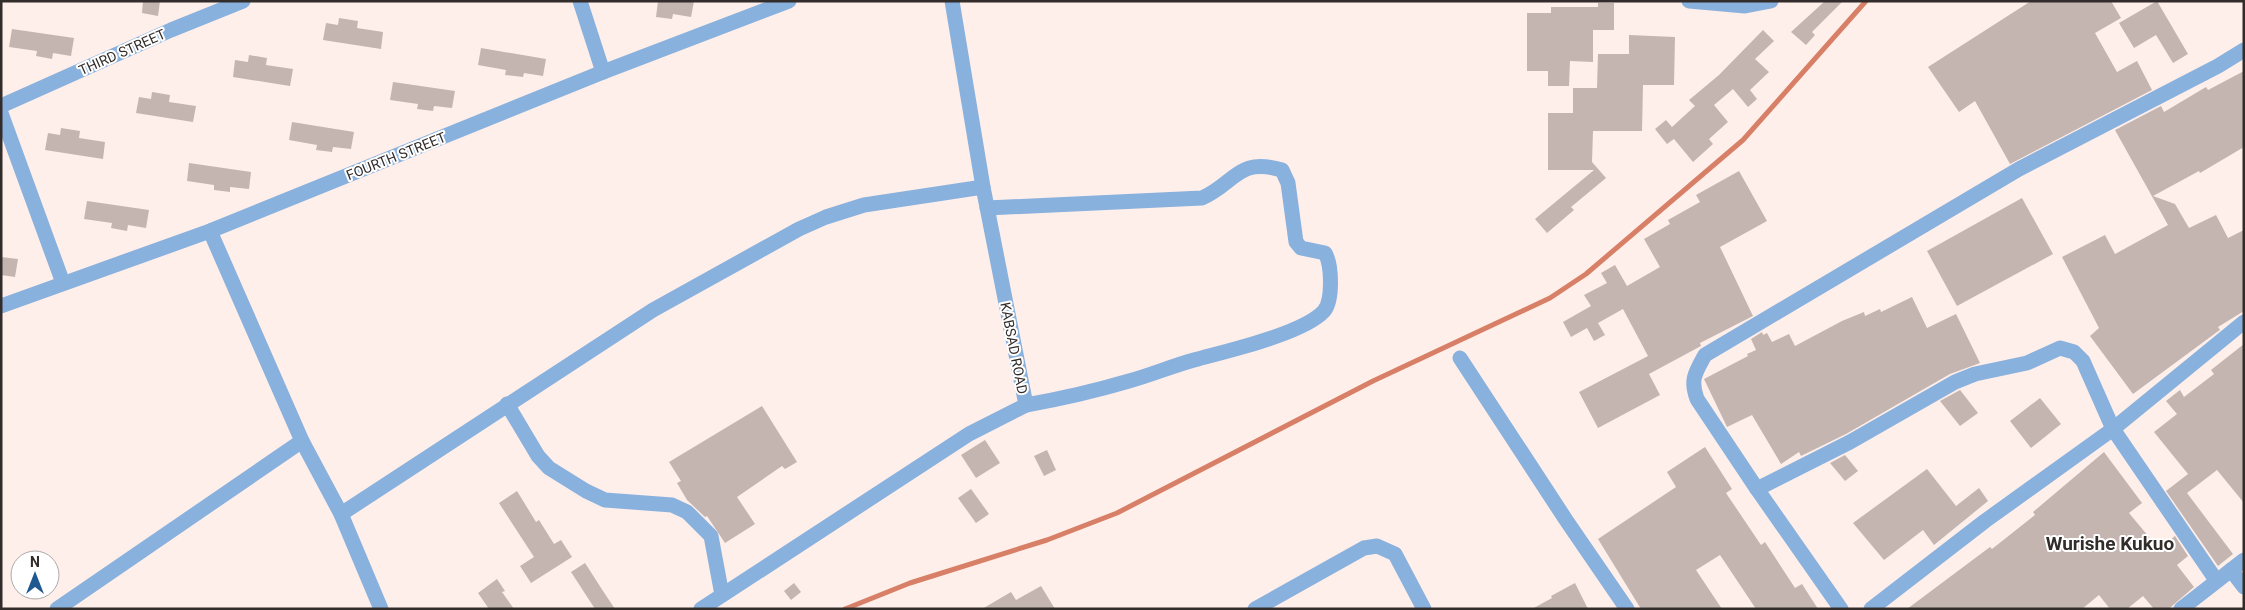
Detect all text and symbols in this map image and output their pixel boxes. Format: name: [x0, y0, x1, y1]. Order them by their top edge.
street label: THIRD STREET: [76, 25, 168, 78]
street label: FOURTH STREET: [344, 128, 449, 183]
street label: KABSAD ROAD: [997, 301, 1031, 395]
district label: Wurishe Kukuo: [2046, 532, 2175, 555]
north arrow: [10, 550, 60, 600]
text: N: [30, 554, 40, 570]

